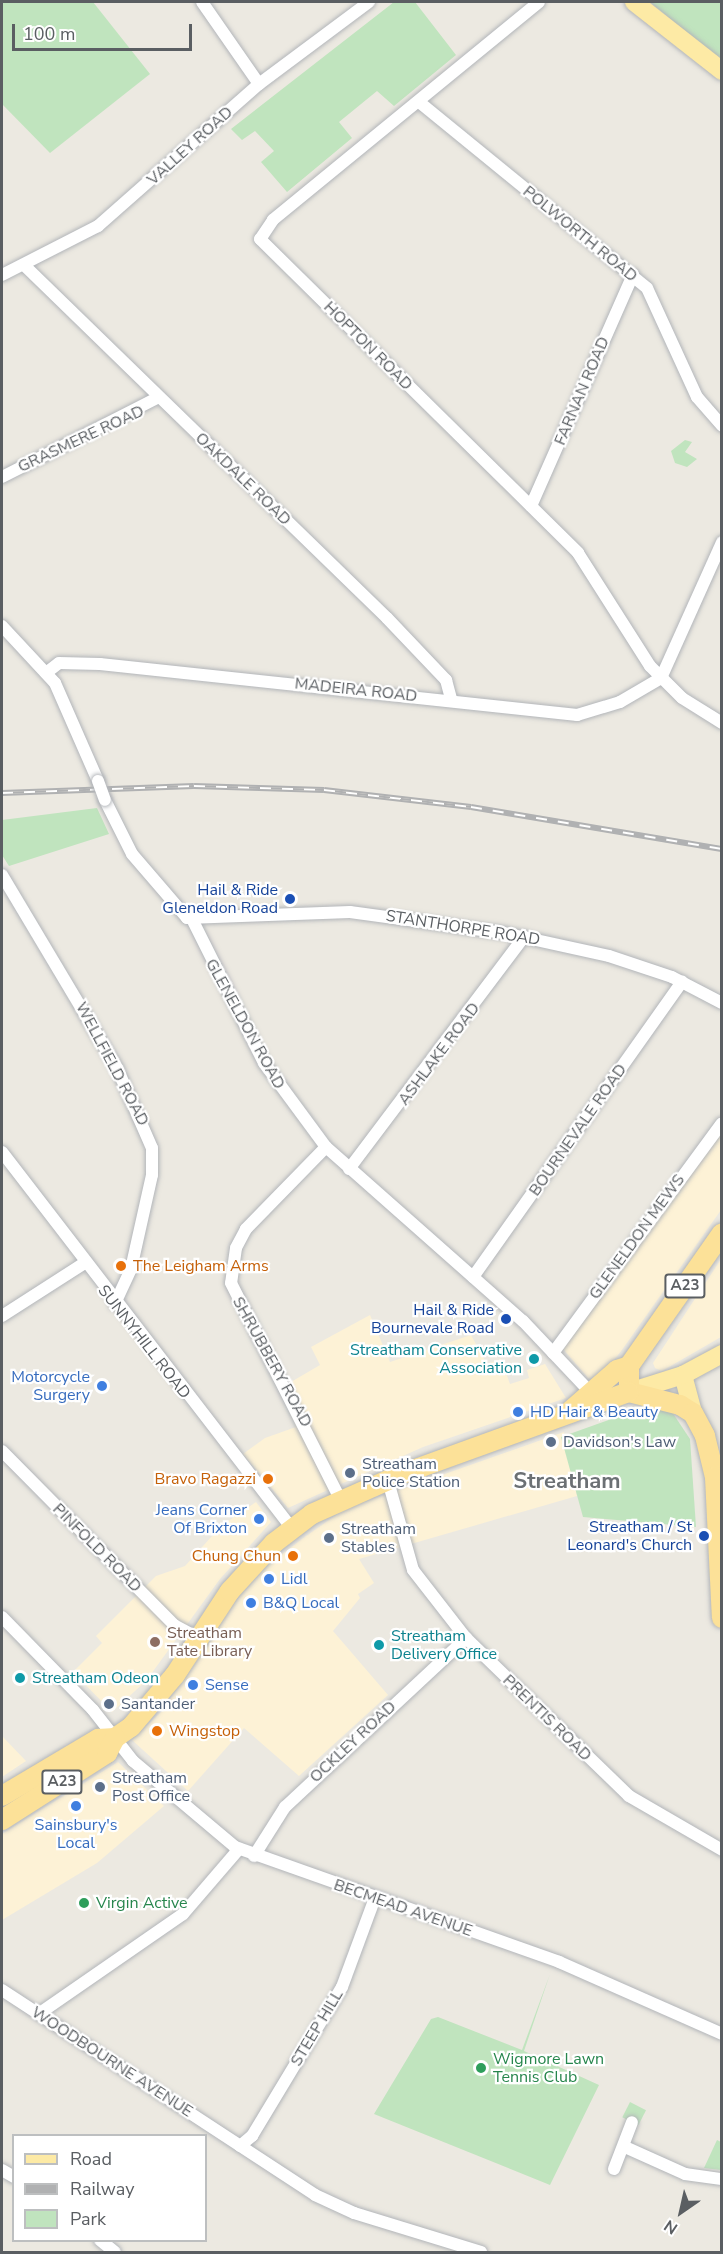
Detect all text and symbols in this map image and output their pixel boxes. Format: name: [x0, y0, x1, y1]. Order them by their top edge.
scale bar: [15, 12, 195, 50]
text: 100 m: [23, 22, 75, 46]
street label: VALLEY ROAD: [143, 103, 237, 189]
street label: POLWORTH ROAD: [519, 182, 641, 286]
street label: HOPTON ROAD: [320, 298, 416, 394]
street label: FARNAN ROAD: [551, 334, 613, 448]
street label: GRASMERE ROAD: [15, 401, 147, 477]
street label: OAKDALE ROAD: [191, 429, 295, 529]
street label: MADEIRA ROAD: [294, 674, 418, 706]
place label: Hail & Ride Gleneldon Road: [162, 880, 278, 918]
marker: Hail & Ride Gleneldon Road: [283, 892, 297, 906]
street label: STANTHORPE ROAD: [384, 906, 542, 950]
street label: GLENELDON ROAD: [201, 956, 289, 1092]
street label: WELLFIELD ROAD: [71, 999, 153, 1129]
street label: ASHLAKE ROAD: [394, 999, 484, 1109]
street label: BOURNEVALE ROAD: [525, 1060, 631, 1200]
street label: GLENELDON MEWS: [585, 1171, 689, 1303]
place label: The Leigham Arms: [133, 1256, 269, 1276]
marker: The Leigham Arms: [114, 1259, 128, 1273]
road number: A23: [664, 1274, 706, 1298]
street label: SUNNYHILL ROAD: [94, 1281, 194, 1403]
street label: SHRUBBERY ROAD: [228, 1294, 316, 1430]
place label: Hail & Ride Bournevale Road: [371, 1300, 494, 1338]
marker: Hail & Ride Bournevale Road: [499, 1312, 513, 1326]
place label: Streatham Conservative Association: [350, 1340, 522, 1378]
marker: Streatham Conservative Association: [527, 1352, 541, 1366]
place label: Motorcycle Surgery: [11, 1367, 90, 1405]
marker: Motorcycle Surgery: [95, 1379, 109, 1393]
place label: HD Hair & Beauty: [530, 1402, 658, 1422]
marker: HD Hair & Beauty: [511, 1405, 525, 1419]
place label: Davidson's Law: [563, 1432, 676, 1452]
marker: Davidson's Law: [544, 1435, 558, 1449]
place label: Streatham Police Station: [362, 1454, 460, 1492]
marker: Streatham Police Station: [343, 1466, 357, 1480]
place label: Bravo Ragazzi: [154, 1469, 256, 1489]
district label: Streatham: [513, 1469, 621, 1495]
marker: Bravo Ragazzi: [261, 1472, 275, 1486]
street label: PINFOLD ROAD: [49, 1500, 145, 1596]
place label: Jeans Corner Of Brixton: [156, 1500, 247, 1538]
marker: Jeans Corner Of Brixton: [252, 1512, 266, 1526]
place label: Streatham / St Leonard's Church: [567, 1517, 692, 1555]
place label: Streatham Stables: [341, 1519, 416, 1557]
marker: Streatham / St Leonard's Church: [697, 1529, 711, 1543]
marker: Streatham Stables: [322, 1531, 336, 1545]
place label: Chung Chun: [192, 1546, 281, 1566]
marker: Chung Chun: [286, 1549, 300, 1563]
place label: Lidl: [281, 1569, 307, 1589]
marker: Lidl: [262, 1572, 276, 1586]
place label: B&Q Local: [263, 1593, 339, 1613]
marker: B&Q Local: [244, 1596, 258, 1610]
place label: Streatham Tate Library: [167, 1623, 252, 1661]
place label: Streatham Delivery Office: [391, 1626, 497, 1664]
marker: Streatham Tate Library: [148, 1635, 162, 1649]
marker: Streatham Delivery Office: [372, 1638, 386, 1652]
place label: Streatham Odeon: [32, 1668, 159, 1688]
marker: Streatham Odeon: [13, 1671, 27, 1685]
street label: PRENTIS ROAD: [499, 1671, 595, 1765]
place label: Sense: [205, 1675, 249, 1695]
marker: Sense: [186, 1678, 200, 1692]
place label: Santander: [121, 1694, 195, 1714]
marker: Santander: [102, 1697, 116, 1711]
street label: OCKLEY ROAD: [306, 1697, 400, 1787]
place label: Wingstop: [169, 1721, 240, 1741]
marker: Wingstop: [150, 1724, 164, 1738]
place label: Streatham Post Office: [112, 1768, 190, 1806]
road number: A23: [41, 1770, 83, 1794]
marker: Streatham Post Office: [93, 1780, 107, 1794]
marker: Sainsbury's Local: [69, 1799, 83, 1813]
place label: Sainsbury's Local: [35, 1815, 117, 1853]
street label: BECMEAD AVENUE: [331, 1875, 475, 1941]
place label: Virgin Active: [96, 1893, 188, 1913]
marker: Virgin Active: [77, 1896, 91, 1910]
street label: STEEP HILL: [287, 1986, 347, 2070]
street label: WOODBOURNE AVENUE: [28, 2003, 196, 2121]
place label: Wigmore Lawn Tennis Club: [493, 2049, 604, 2087]
marker: Wigmore Lawn Tennis Club: [474, 2061, 488, 2075]
legend: [12, 2134, 207, 2242]
text: Road: [70, 2147, 112, 2171]
text: Railway: [70, 2177, 135, 2201]
north arrow: [651, 2182, 711, 2242]
text: Park: [70, 2207, 106, 2231]
text: N: [660, 2214, 682, 2239]

